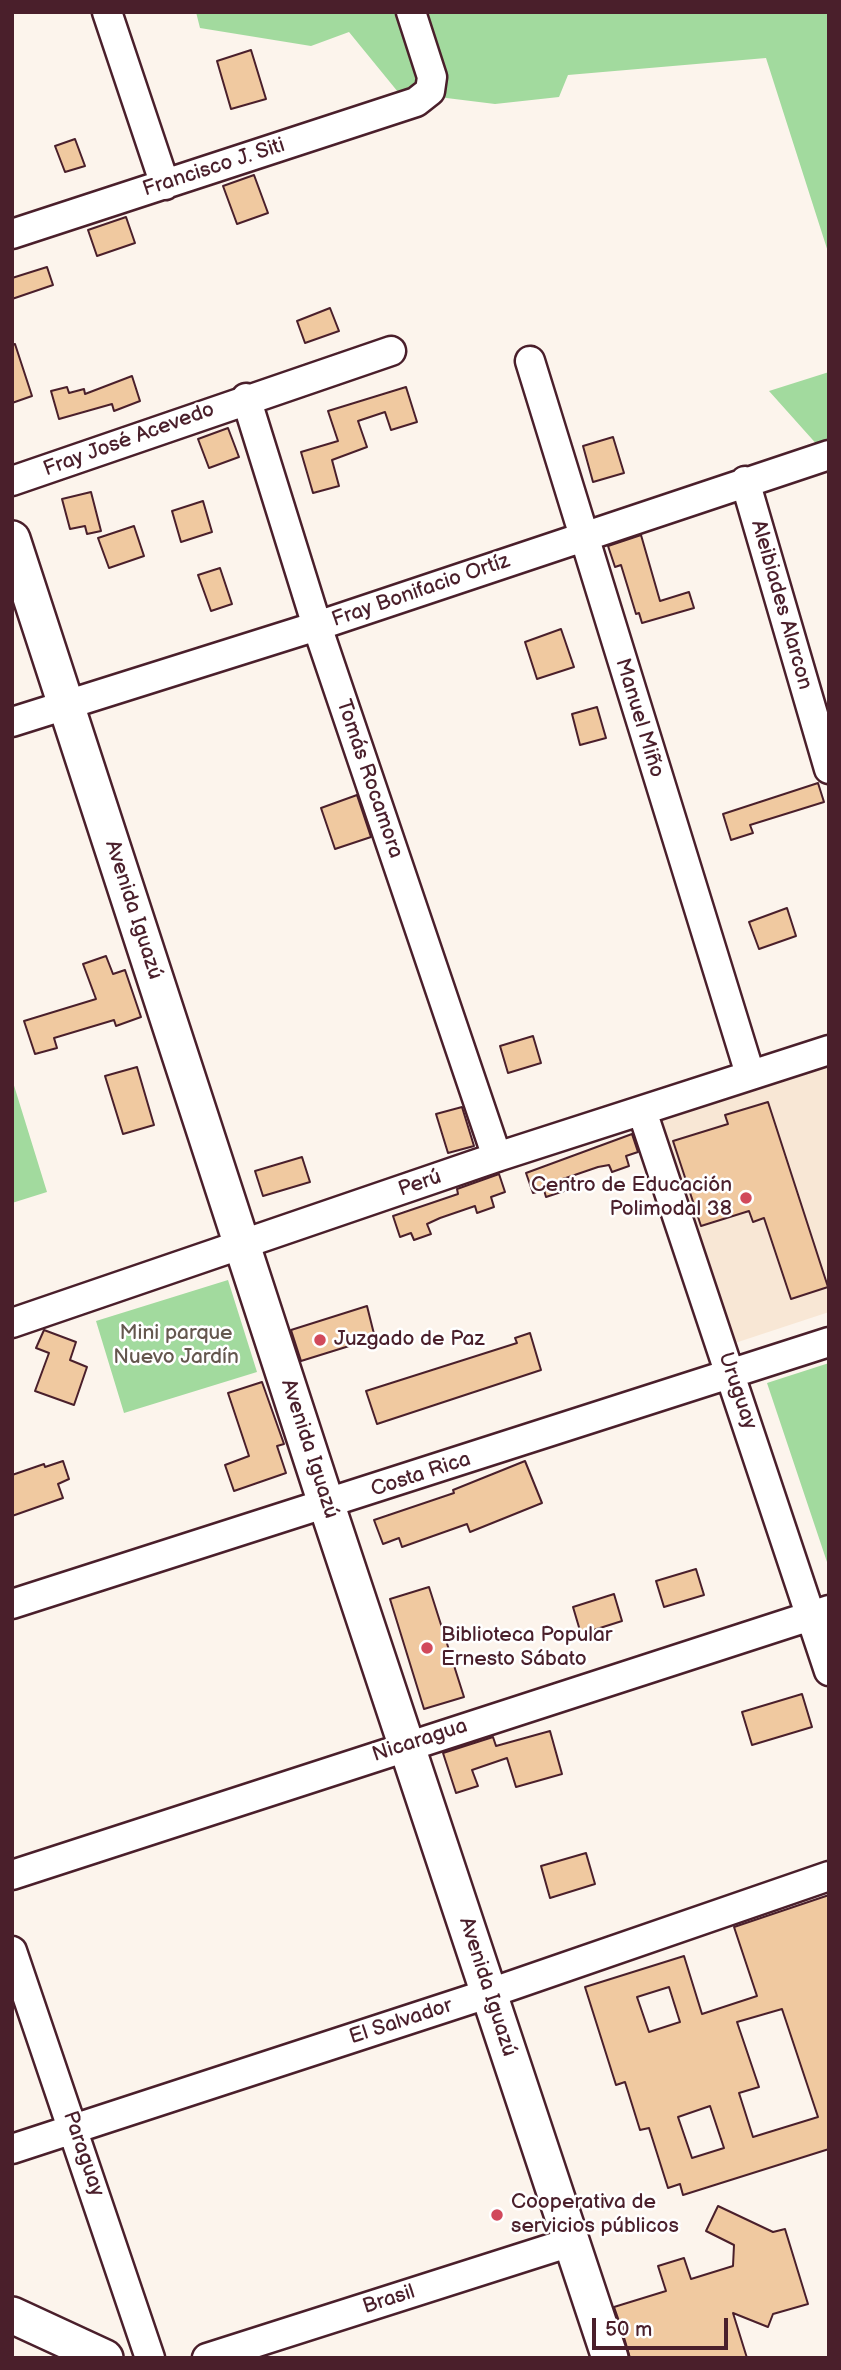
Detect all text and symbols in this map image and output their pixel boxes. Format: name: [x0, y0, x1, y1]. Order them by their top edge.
street label: Francisco J. Siti: [140, 133, 288, 203]
street label: Fray José Acevedo: [40, 397, 218, 483]
street label: Aleibiades Alarcon: [745, 517, 817, 693]
street label: Fray Bonifacio Ortíz: [329, 549, 513, 633]
street label: Manuel Miño: [609, 655, 669, 781]
street label: Tomás Rocamora: [330, 696, 408, 862]
street label: Avenida Iguazú: [99, 837, 167, 983]
street label: Perú: [395, 1165, 445, 1203]
place label: Centro de Educación Polimodal 38: [531, 1173, 732, 1223]
marker: Centro de Educación Polimodal 38: [738, 1190, 754, 1206]
park label: Mini parque Nuevo Jardín: [113, 1321, 239, 1371]
place label: Juzgado de Paz: [334, 1327, 485, 1353]
marker: Juzgado de Paz: [312, 1332, 328, 1348]
street label: Uruguay: [712, 1349, 762, 1433]
street label: Avenida Iguazú: [275, 1376, 343, 1522]
street label: Costa Rica: [368, 1447, 474, 1503]
place label: Biblioteca Popular Ernesto Sábato: [441, 1623, 612, 1673]
marker: Biblioteca Popular Ernesto Sábato: [419, 1640, 435, 1656]
street label: Nicaragua: [369, 1714, 471, 1768]
street label: Avenida Iguazú: [453, 1914, 521, 2060]
street label: El Salvador: [346, 1994, 456, 2050]
street label: Paraguay: [57, 2108, 109, 2200]
place label: Cooperativa de servicios públicos: [511, 2190, 679, 2240]
marker: Cooperativa de servicios públicos: [489, 2207, 505, 2223]
street label: Brasil: [360, 2280, 418, 2320]
scale bar: [596, 2304, 732, 2348]
text: 50 m: [605, 2317, 652, 2342]

